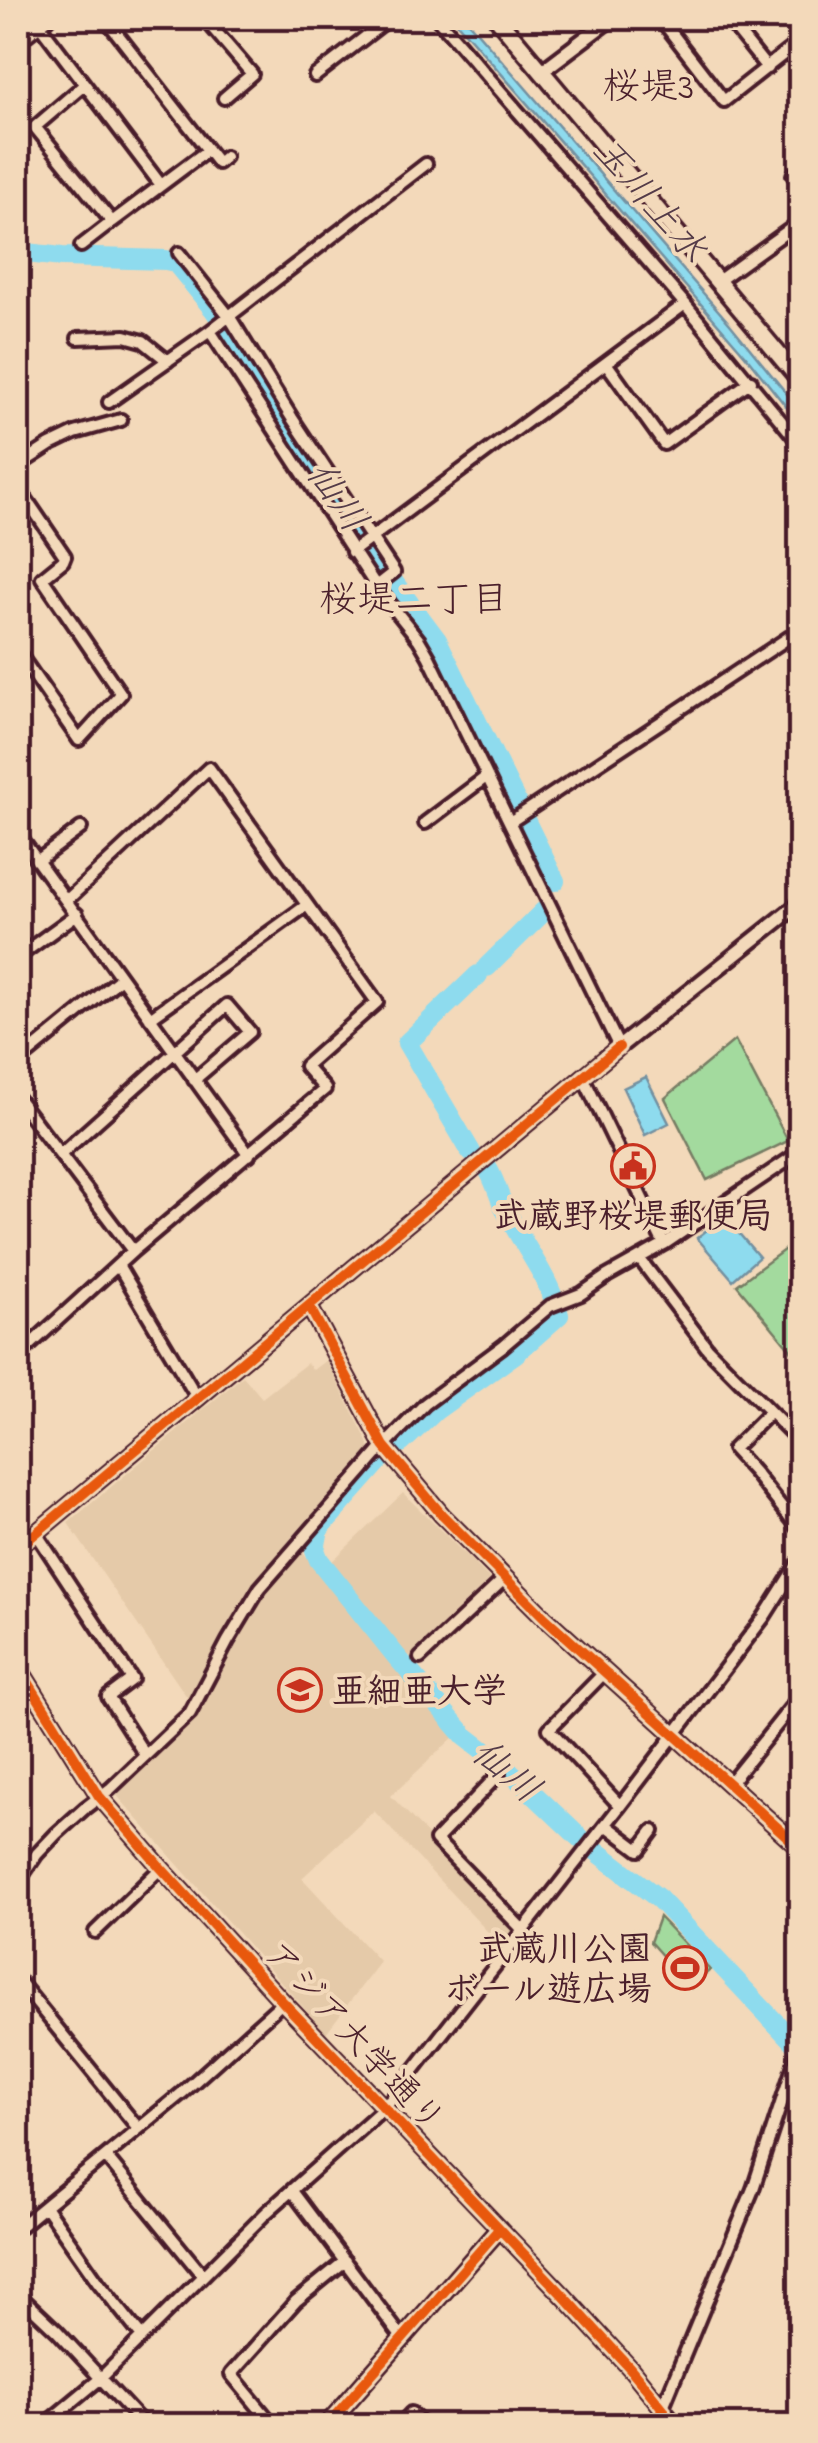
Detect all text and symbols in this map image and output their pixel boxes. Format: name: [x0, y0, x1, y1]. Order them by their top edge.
district label: 桜堤3: [602, 61, 694, 117]
water label: 玉川上水: [577, 126, 719, 277]
water label: 仙川: [290, 451, 379, 545]
district label: 桜堤二丁目: [319, 574, 509, 630]
public building icon: 武蔵野桜堤郵便局: [610, 1143, 656, 1189]
place label: 武蔵野桜堤郵便局: [493, 1193, 773, 1244]
school or university icon: 亜細亜大学: [277, 1667, 323, 1713]
place label: 亜細亜大学: [332, 1668, 507, 1719]
water label: 仙川: [457, 1727, 552, 1819]
place label: 武蔵川公園 ボール遊広場: [443, 1926, 652, 2017]
street label: アジア大学通り: [250, 1931, 455, 2146]
sports icon: 武蔵川公園 ボール遊広場: [662, 1945, 708, 1991]

